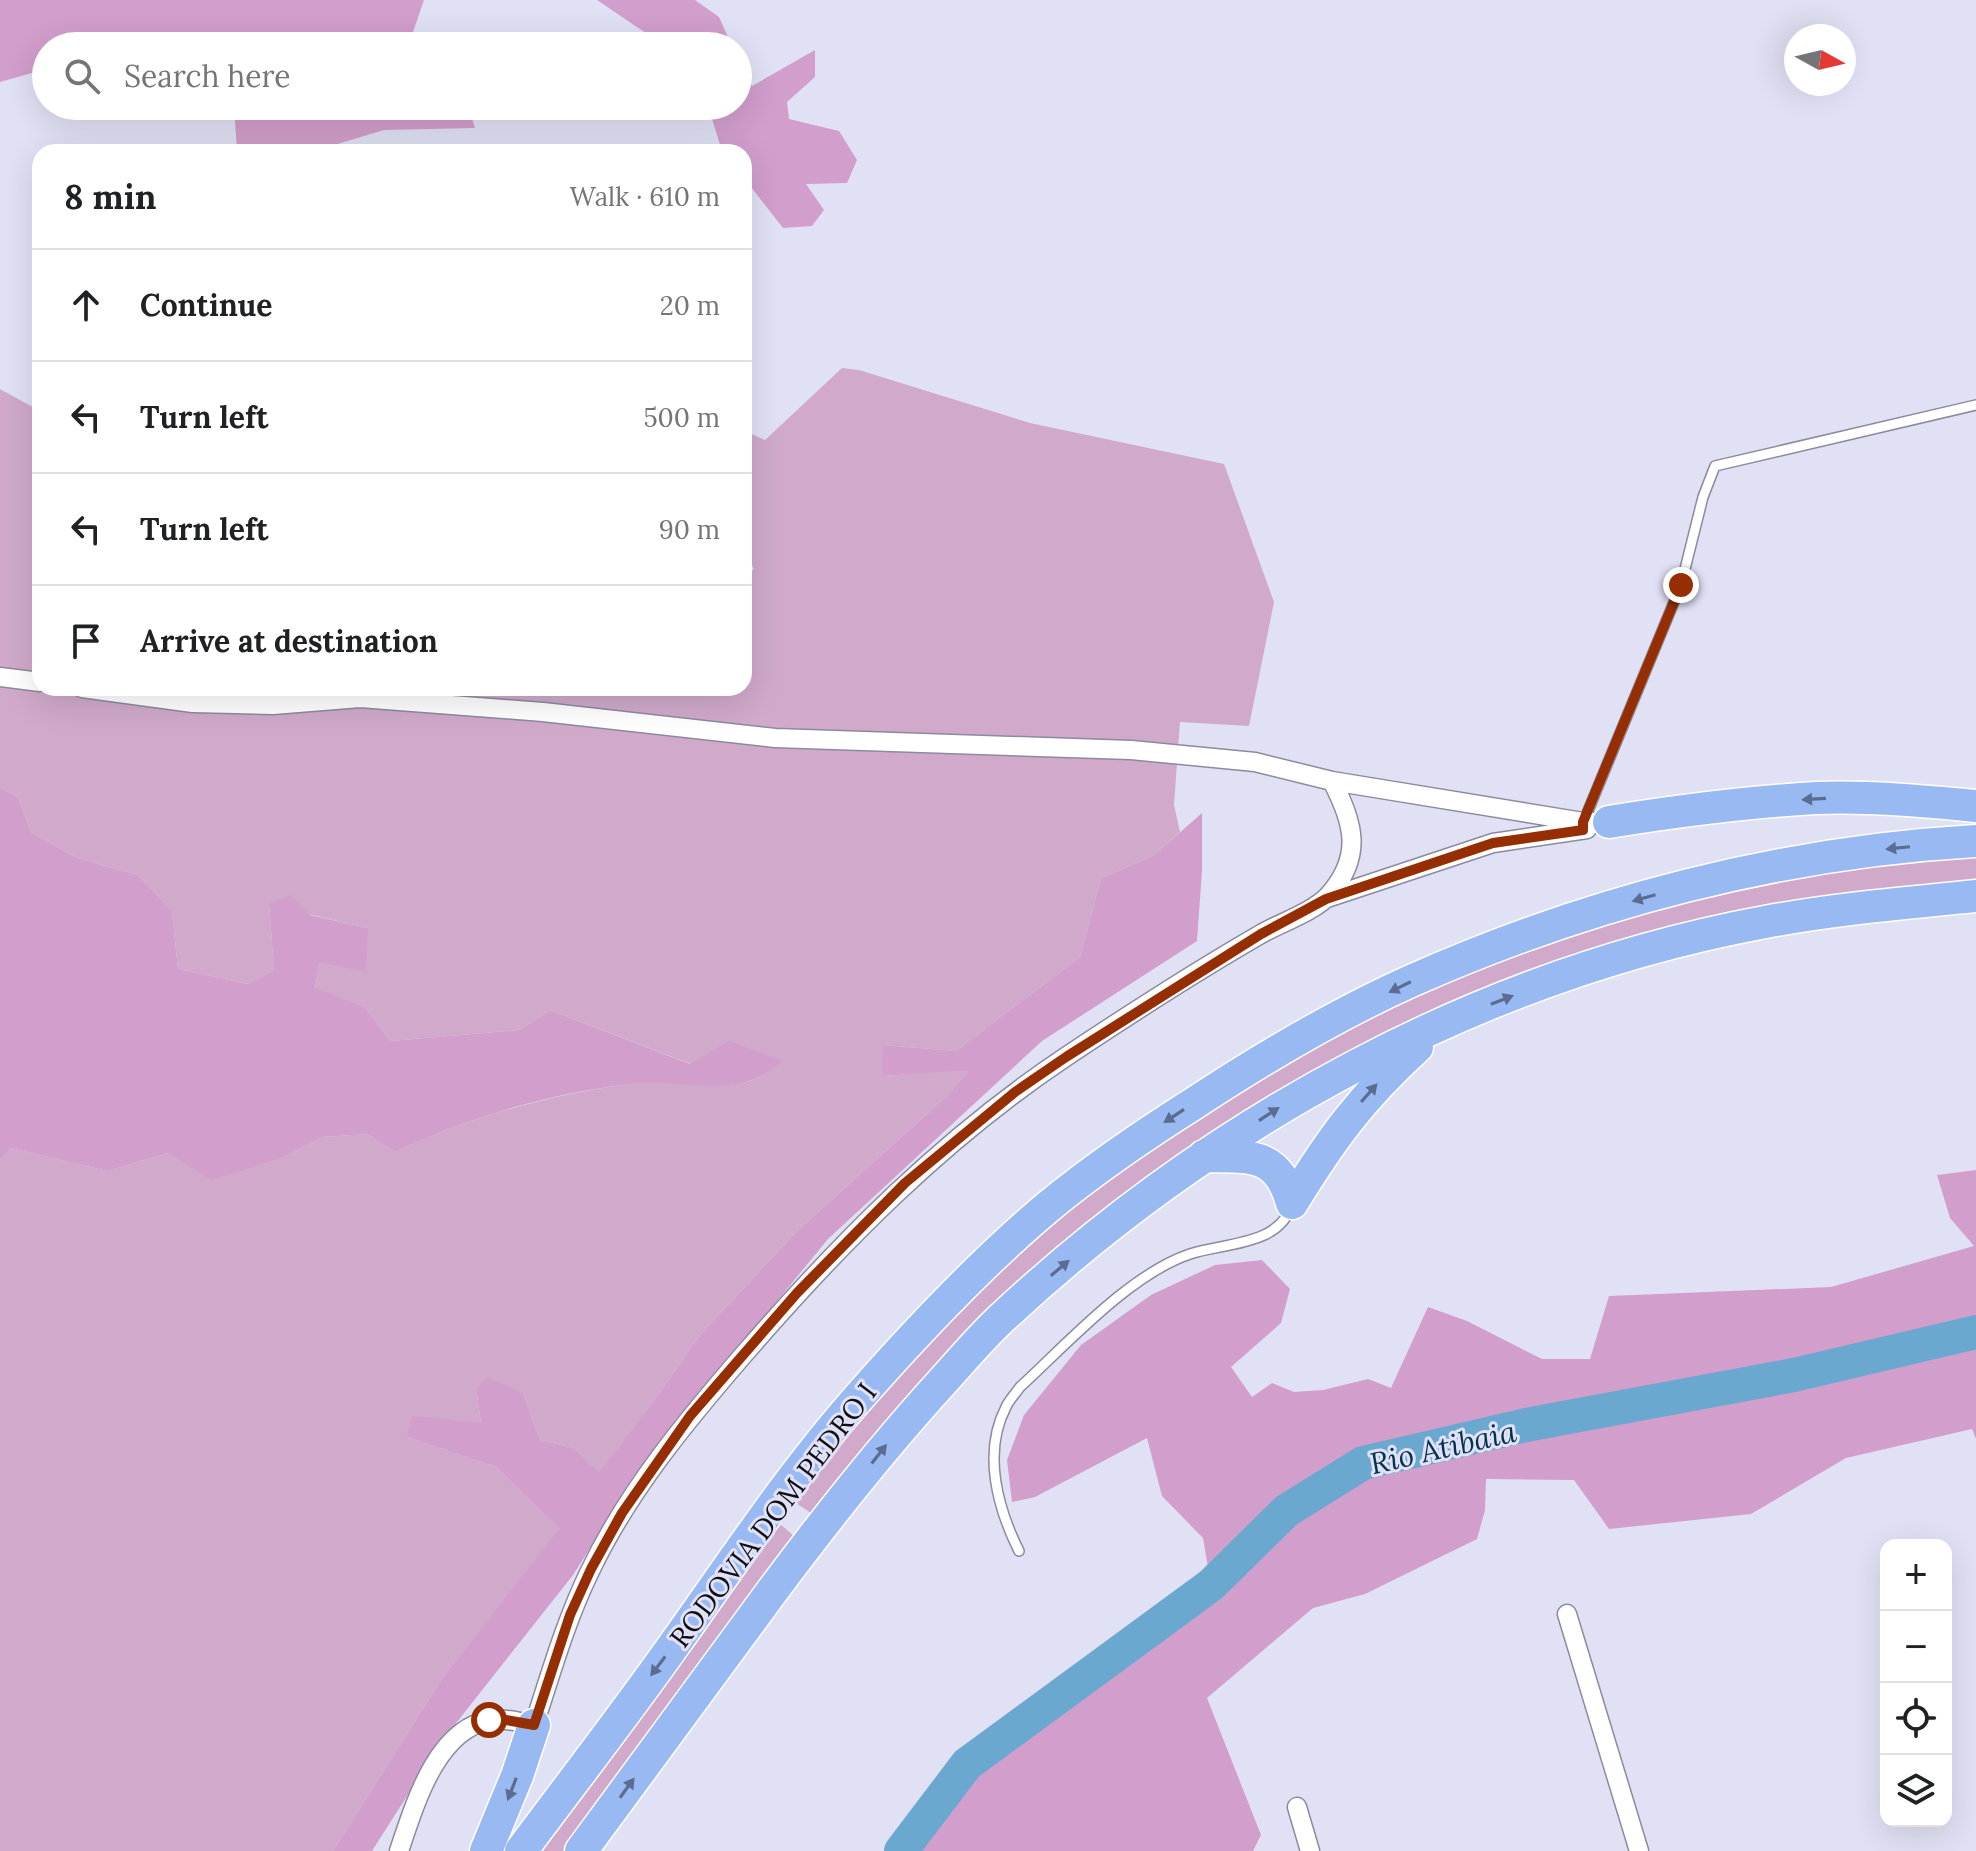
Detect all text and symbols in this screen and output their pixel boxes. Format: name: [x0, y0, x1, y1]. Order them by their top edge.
north arrow: [1784, 24, 1856, 96]
search box: [32, 32, 752, 120]
icon: search: [60, 54, 104, 98]
text: Search here: [124, 57, 291, 95]
text: 8 min: [64, 175, 156, 218]
text: Walk · 610 m: [570, 180, 720, 213]
icon: ahead: [64, 283, 108, 327]
text: Continue: [140, 286, 272, 324]
text: 20 m: [660, 289, 720, 322]
icon: left: [64, 395, 108, 439]
text: Turn left: [140, 398, 268, 436]
text: 500 m: [643, 401, 720, 434]
icon: left: [64, 507, 108, 551]
text: Turn left: [140, 510, 268, 548]
text: 90 m: [659, 513, 720, 546]
route end: [1663, 567, 1699, 603]
icon: arrive: [64, 619, 108, 663]
text: Arrive at destination: [140, 622, 438, 660]
one-way arrow: [1801, 793, 1826, 806]
one-way arrow: [1885, 841, 1910, 854]
one-way arrow: [1631, 892, 1655, 905]
one-way arrow: [1388, 980, 1411, 994]
one-way arrow: [1490, 993, 1514, 1005]
one-way arrow: [1359, 1084, 1377, 1103]
one-way arrow: [1258, 1107, 1280, 1121]
one-way arrow: [1163, 1108, 1185, 1123]
one-way arrow: [1049, 1260, 1069, 1277]
street label: RODOVIA DOM PEDRO I: [662, 1375, 884, 1655]
water label: Rio Atibaia: [1366, 1412, 1520, 1482]
one-way arrow: [870, 1444, 886, 1464]
map controls: [1880, 1539, 1952, 1827]
button: +: [1880, 1539, 1952, 1611]
button: −: [1880, 1611, 1952, 1683]
one-way arrow: [651, 1656, 667, 1676]
button: locate: [1880, 1683, 1952, 1755]
route start: [471, 1702, 507, 1738]
button: layers: [1880, 1755, 1952, 1827]
one-way arrow: [505, 1777, 518, 1801]
one-way arrow: [619, 1778, 634, 1799]

